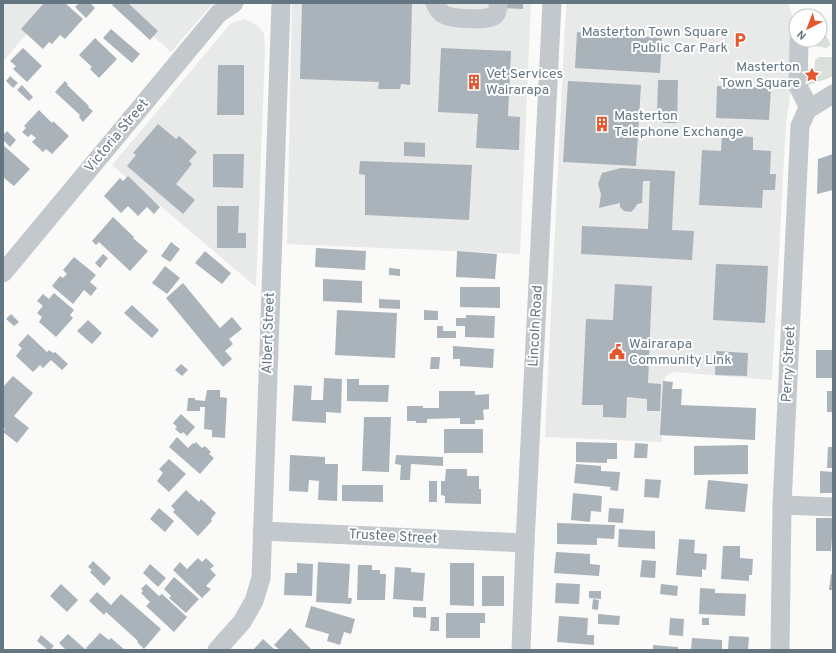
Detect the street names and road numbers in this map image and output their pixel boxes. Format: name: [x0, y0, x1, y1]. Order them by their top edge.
street label: Victoria Street: [81, 96, 153, 176]
street label: Lincoln Road: [525, 285, 547, 367]
street label: Albert Street: [259, 292, 279, 374]
street label: Perry Street: [779, 325, 799, 403]
street label: Trustee Street: [348, 526, 438, 548]

